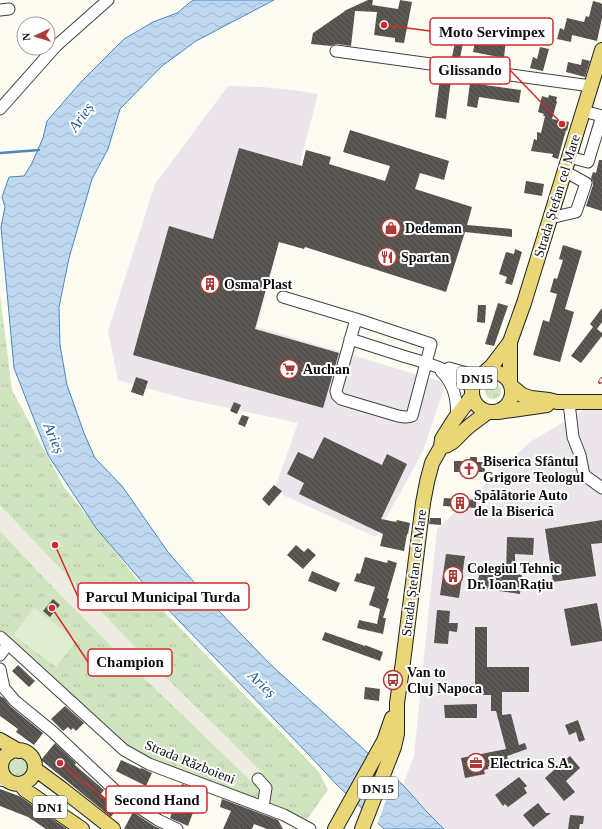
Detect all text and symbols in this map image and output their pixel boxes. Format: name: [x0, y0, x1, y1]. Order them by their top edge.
north arrow: [16, 16, 56, 56]
callout: Moto Servimpex: [430, 18, 553, 45]
text: Moto Servimpex: [439, 24, 546, 40]
text: N: [20, 32, 32, 41]
callout: Glissando: [430, 57, 510, 84]
text: Glissando: [438, 62, 502, 78]
water label: Arieș: [65, 99, 98, 136]
street label: Strada Ștefan cel Mare: [531, 133, 584, 260]
shop icon: Dedeman: [380, 217, 402, 239]
place label: Dedeman: [405, 221, 462, 236]
restaurant icon: Spartan: [376, 246, 398, 268]
place label: Spartan: [401, 250, 449, 265]
building icon: Osma Plast: [199, 273, 221, 295]
place label: Osma Plast: [224, 277, 292, 292]
supermarket icon: Auchan: [278, 358, 300, 380]
place label: Auchan: [303, 362, 350, 377]
road number: DN15: [457, 367, 497, 389]
water label: Arieș: [39, 419, 68, 456]
place label: Biserica Sfântul Grigore Teologul: [483, 454, 584, 485]
church icon: Biserica Sfântul Grigore Teologul: [458, 458, 480, 480]
place label: Spălătorie Auto de la Biserică: [474, 488, 568, 519]
building icon: Spălătorie Auto de la Biserică: [449, 492, 471, 514]
street label: Strada Ștefan cel Mare: [399, 509, 430, 638]
place label: Colegiul Tehnic Dr. Ioan Rațiu: [467, 561, 560, 593]
building icon: Colegiul Tehnic Dr. Ioan Rațiu: [442, 565, 464, 587]
callout: Parcul Municipal Turda: [78, 583, 249, 610]
text: Parcul Municipal Turda: [86, 589, 241, 605]
callout: Champion: [88, 649, 172, 676]
text: Champion: [96, 654, 164, 670]
place label: Van to Cluj Napoca: [407, 665, 482, 696]
water label: Arieș: [244, 667, 279, 701]
bus stop icon: Van to Cluj Napoca: [382, 669, 404, 691]
street label: Strada Războieni: [143, 737, 237, 787]
office icon: Electrica S.A.: [465, 752, 487, 774]
place label: Electrica S.A.: [490, 756, 572, 771]
road number: DN15: [358, 777, 398, 799]
callout: Second Hand: [106, 786, 207, 813]
text: Second Hand: [114, 792, 200, 808]
road number: DN1: [33, 796, 67, 818]

